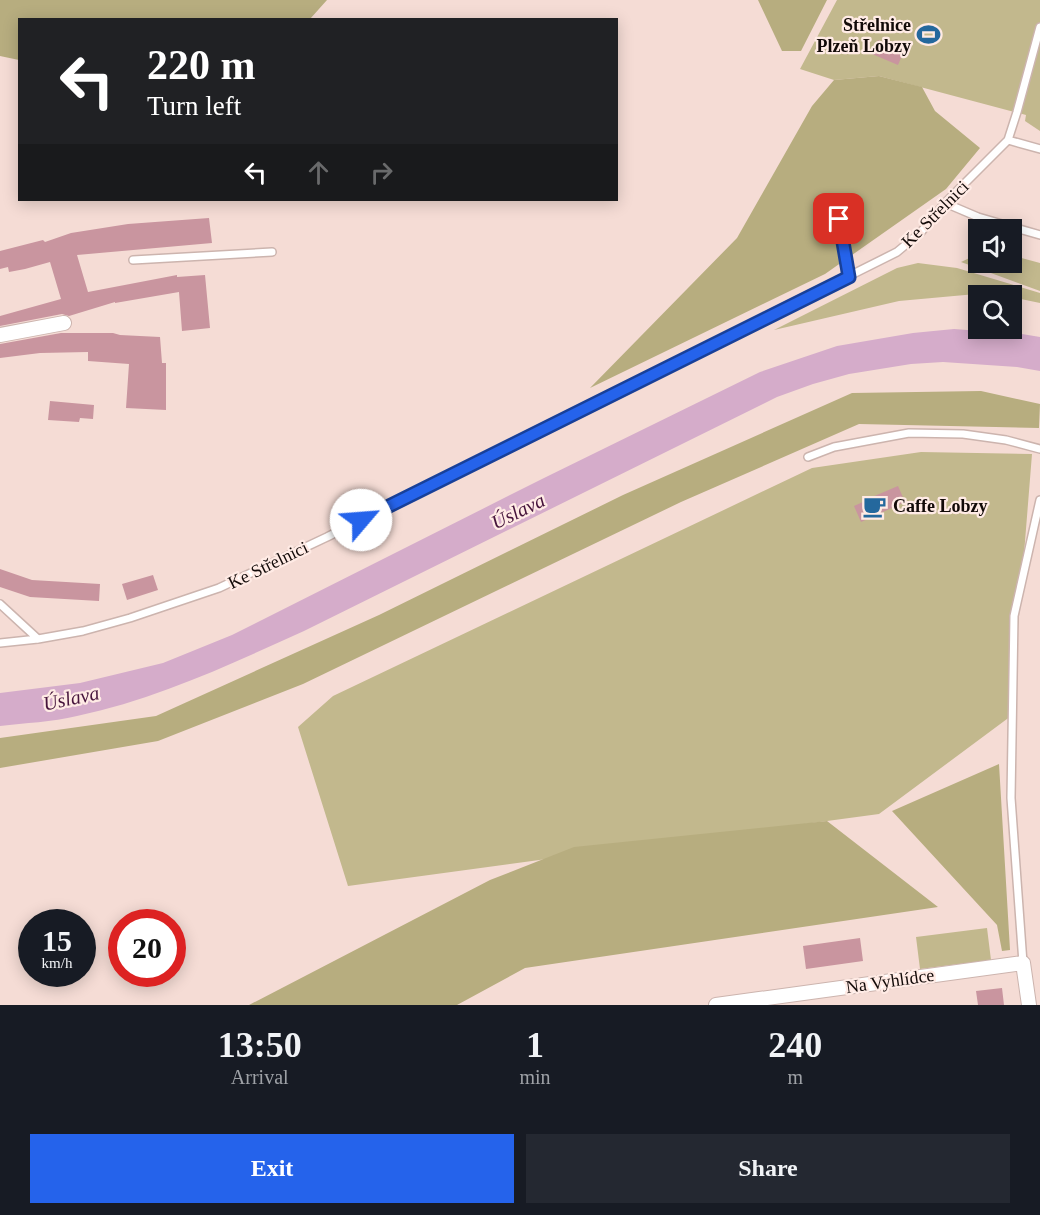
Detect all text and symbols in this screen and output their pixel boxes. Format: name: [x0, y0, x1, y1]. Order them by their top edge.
place label: Střelnice Plzeň Lobzy: [817, 15, 911, 56]
sports icon: Střelnice Plzeň Lobzy: [916, 22, 942, 48]
icon: left: [48, 42, 126, 120]
text: 220 m: [147, 42, 256, 88]
text: Turn left: [147, 91, 241, 121]
icon: left: [239, 156, 272, 189]
icon: ahead: [302, 156, 335, 189]
icon: right: [365, 156, 398, 189]
street label: Ke Střelnici: [897, 176, 973, 252]
pin: [813, 193, 864, 244]
icon: arrive: [822, 202, 855, 235]
map controls: [968, 219, 1022, 339]
button: sound: [968, 219, 1022, 273]
button: search: [968, 285, 1022, 339]
position arrow: [329, 488, 393, 552]
water label: Úslava: [487, 488, 548, 533]
cafe icon: Caffe Lobzy: [862, 493, 888, 519]
place label: Caffe Lobzy: [893, 496, 987, 516]
street label: Ke Střelnici: [225, 537, 311, 593]
water label: Úslava: [41, 680, 101, 715]
speed limit sign: 20: [108, 909, 186, 987]
text: 15: [42, 924, 72, 957]
text: km/h: [42, 955, 72, 971]
street label: Na Vyhlídce: [844, 965, 936, 997]
text: 13:50: [218, 1025, 302, 1065]
text: 1: [526, 1025, 544, 1065]
text: 240: [768, 1025, 822, 1065]
text: Arrival: [231, 1066, 289, 1088]
text: min: [519, 1066, 551, 1088]
text: m: [788, 1066, 803, 1088]
button: Exit: [30, 1134, 514, 1203]
button: Share: [526, 1134, 1010, 1203]

